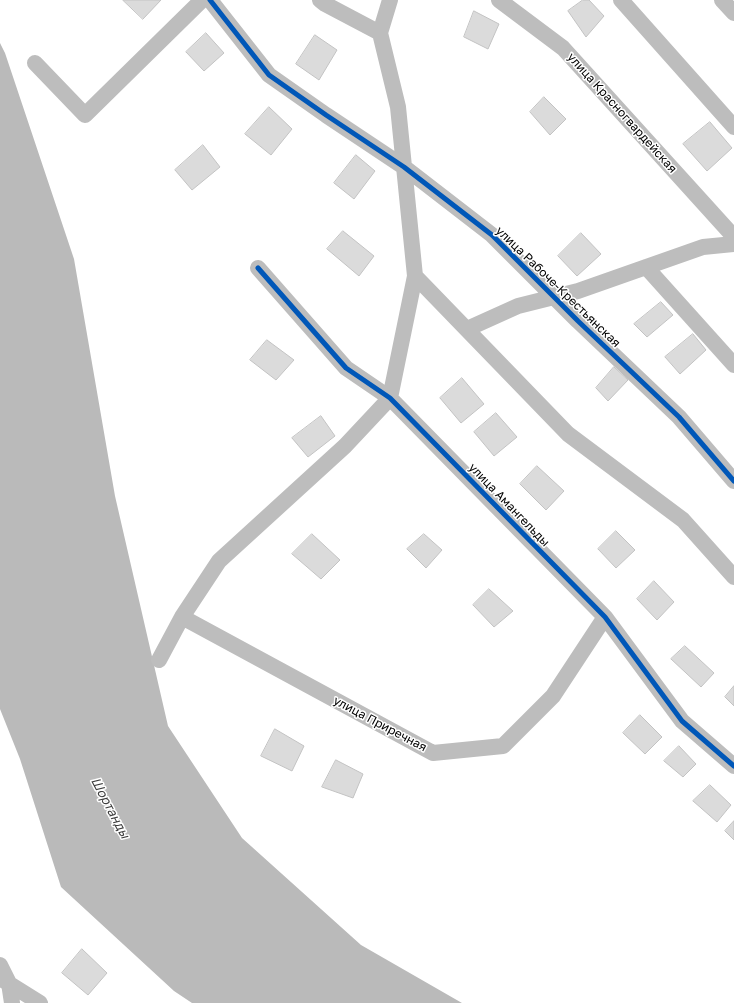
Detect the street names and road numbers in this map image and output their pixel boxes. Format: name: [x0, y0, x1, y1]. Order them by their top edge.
street label: улица Красногвардейская: [564, 50, 680, 176]
street label: улица Рабоче-Крестьянская: [493, 224, 623, 350]
street label: улица Амангельды: [465, 460, 553, 550]
street label: улица Приречная: [331, 693, 429, 755]

